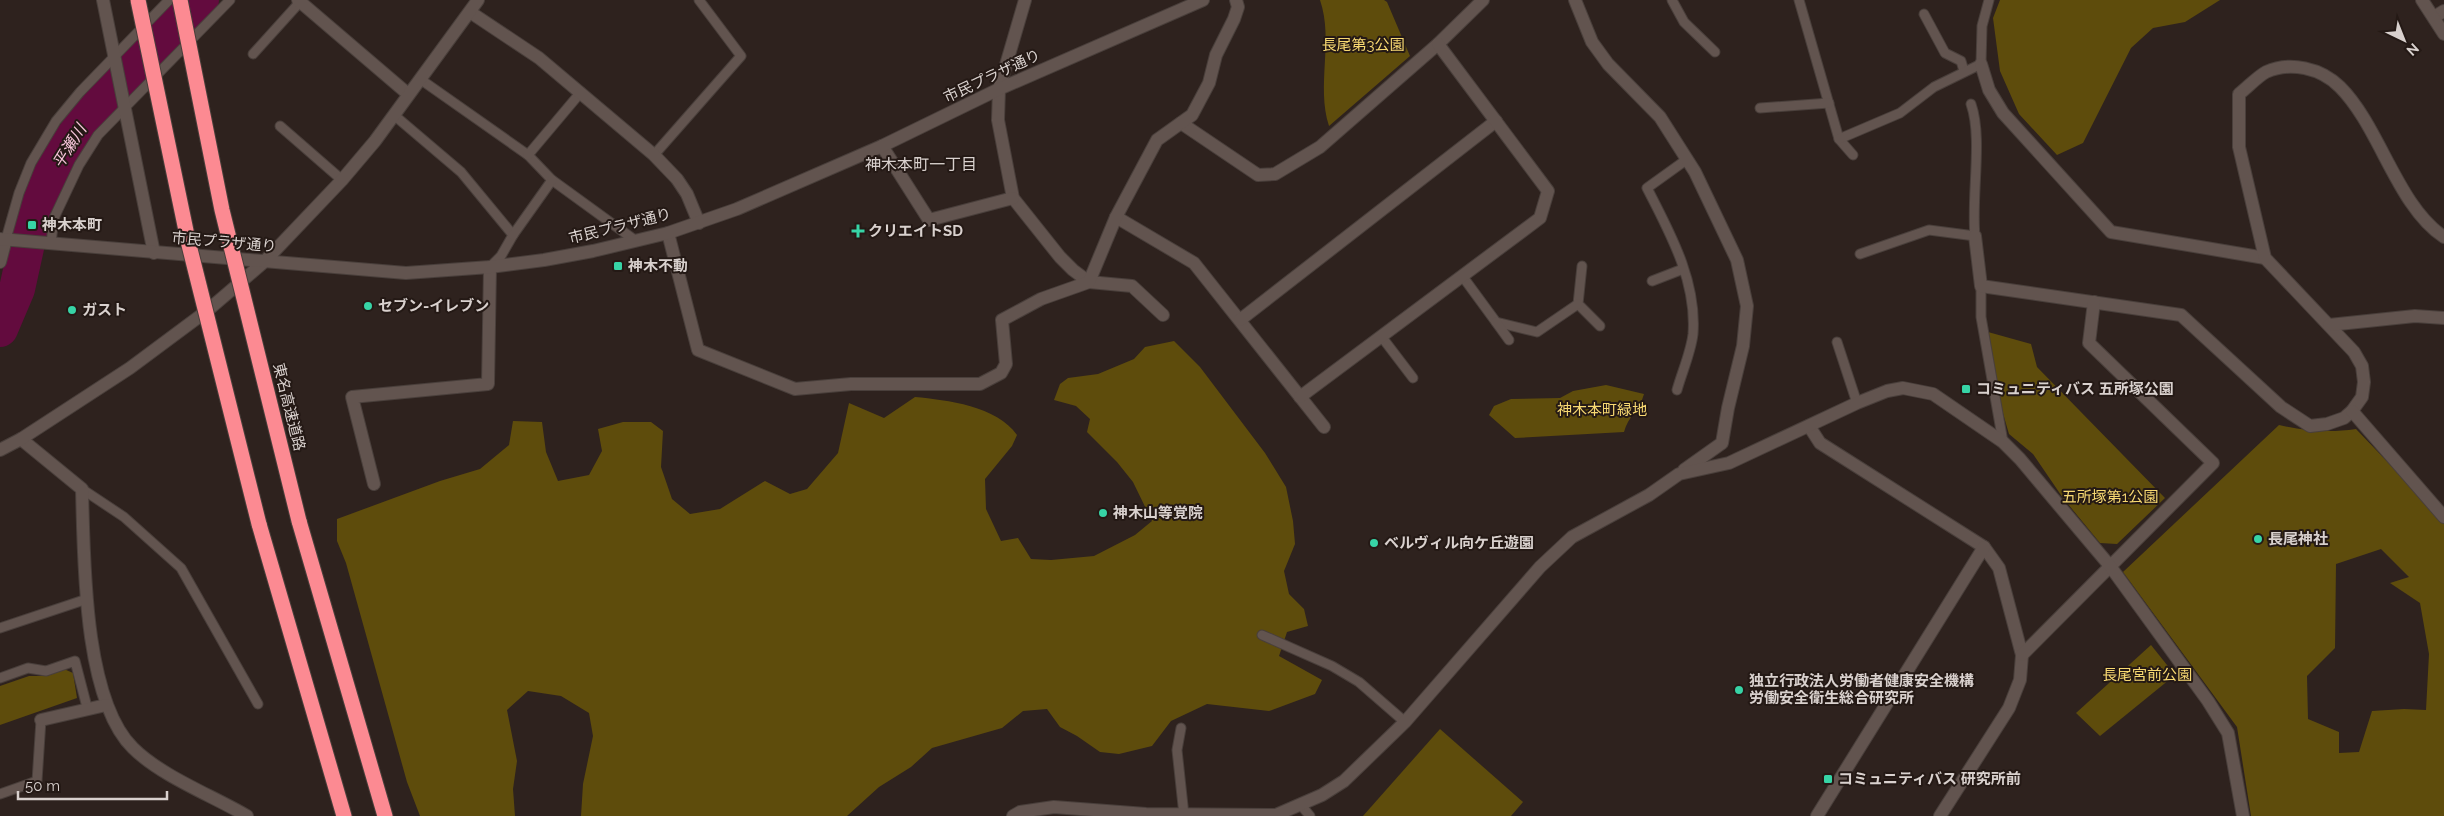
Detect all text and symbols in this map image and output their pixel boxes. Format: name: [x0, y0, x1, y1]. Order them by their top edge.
north arrow: [2379, 15, 2429, 65]
park label: 長尾第3公園: [1321, 36, 1405, 54]
text: N: [2404, 40, 2422, 59]
street label: 市民プラザ通り: [941, 46, 1043, 106]
water label: 平瀬川: [49, 119, 91, 172]
district label: 神木本町一丁目: [865, 155, 977, 174]
street label: 市民プラザ通り: [567, 205, 673, 247]
place label: 神木本町: [41, 216, 102, 234]
marker: 神木本町: [26, 219, 38, 231]
place label: クリエイトSD: [868, 222, 963, 240]
marker: クリエイトSD: [852, 225, 864, 237]
street label: 市民プラザ通り: [171, 228, 277, 256]
place label: 神木不動: [627, 257, 688, 275]
marker: 神木不動: [612, 260, 624, 272]
place label: セブン-イレブン: [378, 297, 489, 315]
marker: セブン-イレブン: [362, 300, 374, 312]
place label: ガスト: [82, 301, 127, 319]
marker: ガスト: [66, 304, 78, 316]
street label: 東名高速道路: [269, 361, 309, 453]
place label: コミュニティバス 五所塚公園: [1976, 380, 2174, 398]
marker: コミュニティバス 五所塚公園: [1960, 383, 1972, 395]
park label: 神木本町緑地: [1557, 401, 1647, 419]
park label: 五所塚第1公園: [2062, 488, 2158, 506]
place label: 神木山等覚院: [1112, 504, 1203, 522]
marker: 神木山等覚院: [1097, 507, 1109, 519]
place label: 長尾神社: [2268, 530, 2328, 548]
marker: 長尾神社: [2252, 533, 2264, 545]
place label: ベルヴィル向ケ丘遊園: [1384, 534, 1534, 552]
marker: ベルヴィル向ケ丘遊園: [1368, 537, 1380, 549]
park label: 長尾宮前公園: [2102, 666, 2192, 684]
place label: 独立行政法人労働者健康安全機構 労働安全衛生総合研究所: [1749, 672, 1974, 707]
marker: 独立行政法人労働者健康安全機構 労働安全衛生総合研究所: [1733, 684, 1745, 696]
scale bar: [18, 768, 166, 800]
place label: コミュニティバス 研究所前: [1838, 770, 2021, 788]
marker: コミュニティバス 研究所前: [1822, 773, 1834, 785]
text: 50 m: [25, 777, 60, 795]

